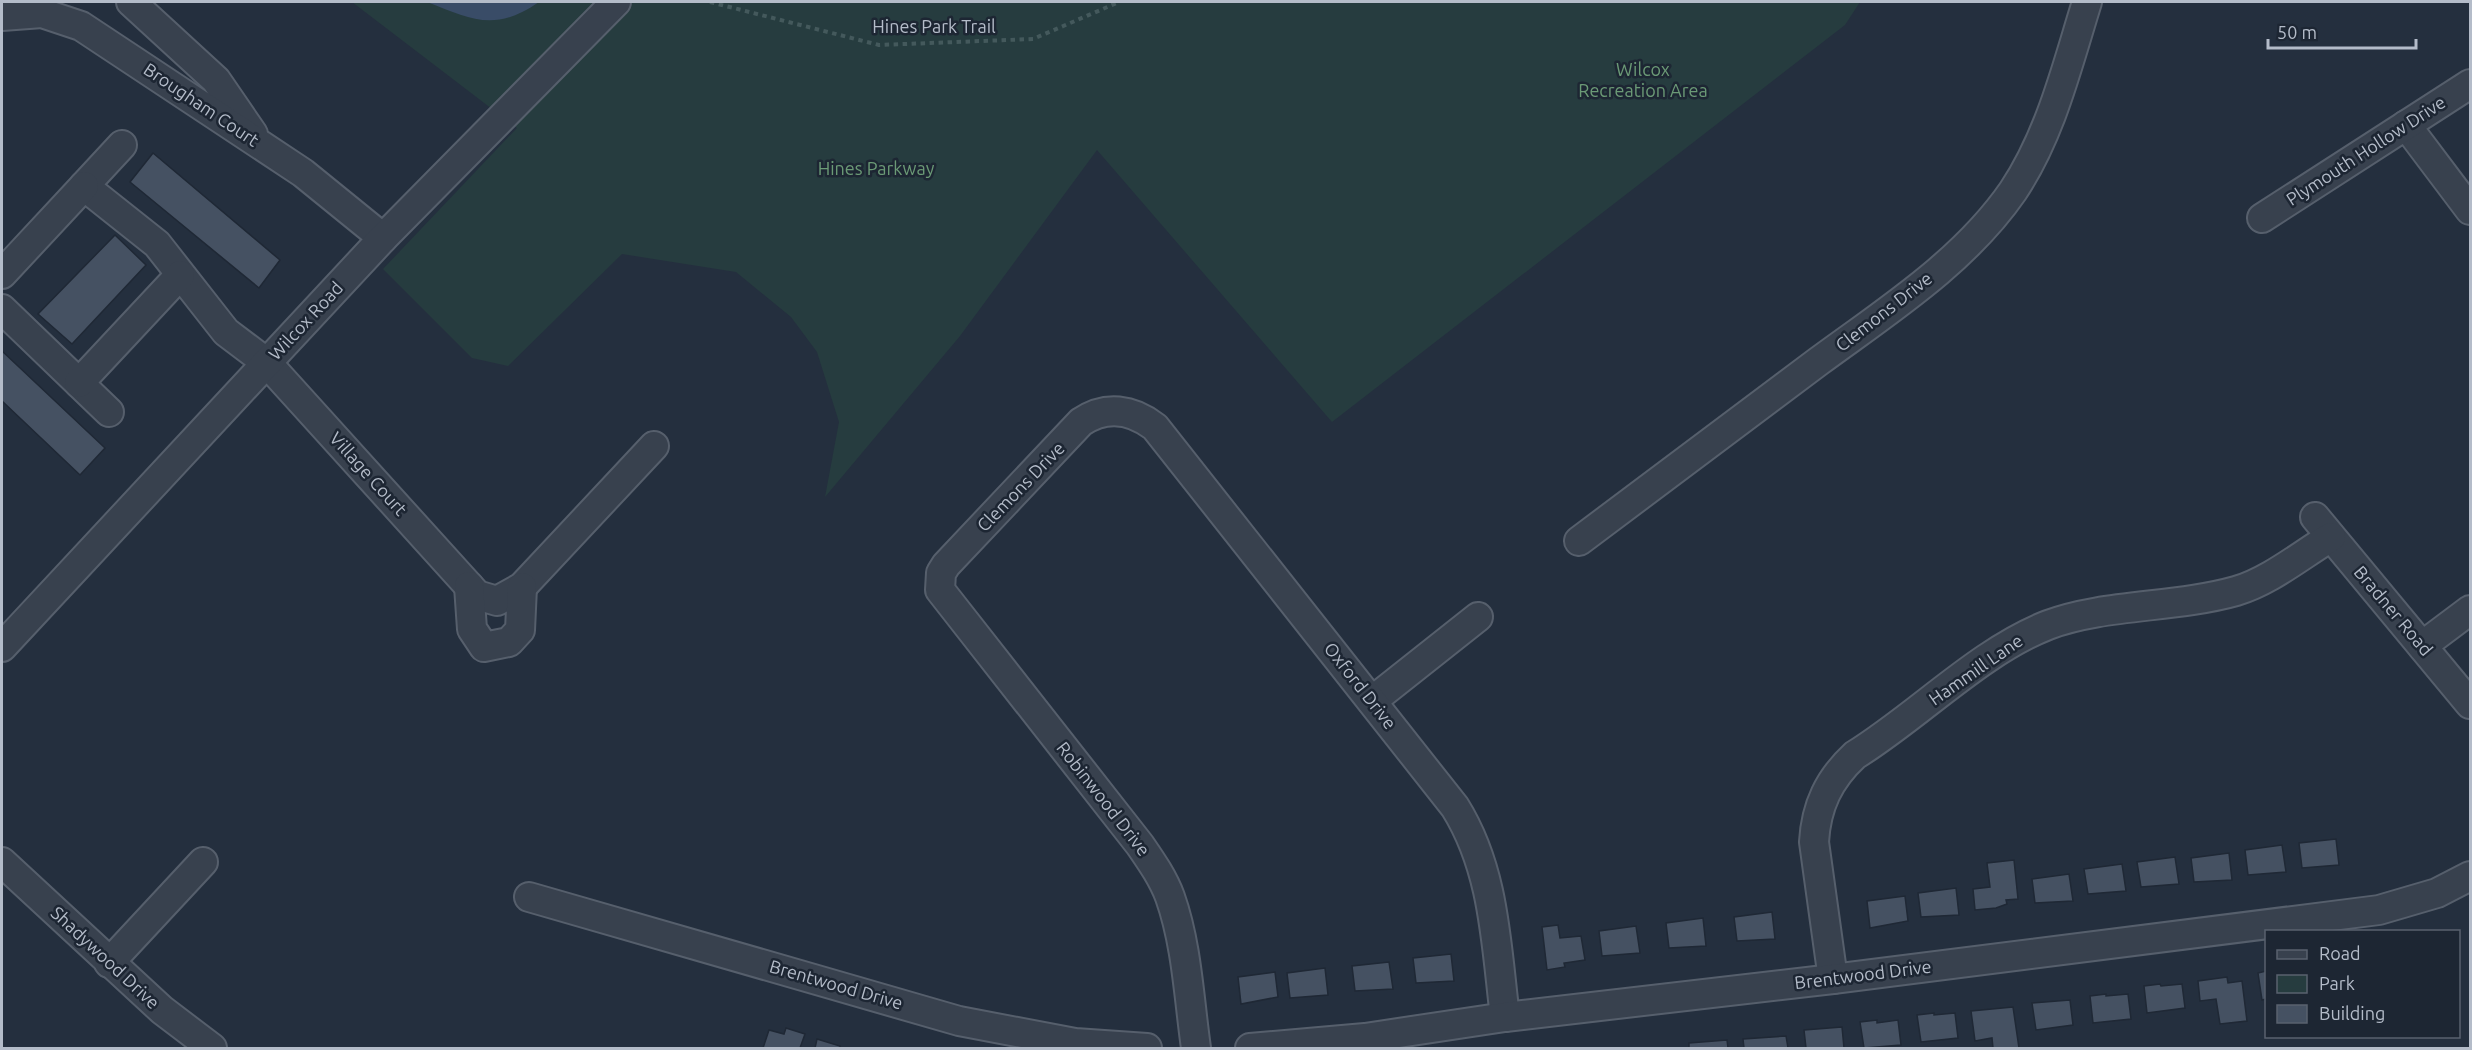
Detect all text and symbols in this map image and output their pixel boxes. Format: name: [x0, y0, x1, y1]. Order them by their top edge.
scale bar: [2268, 12, 2416, 50]
street label: Hines Park Trail: [872, 16, 996, 36]
text: 50 m: [2277, 22, 2317, 42]
street label: Brougham Court: [140, 58, 263, 150]
park label: Wilcox Recreation Area: [1578, 59, 1708, 100]
street label: Plymouth Hollow Drive: [2282, 91, 2449, 209]
park label: Hines Parkway: [818, 158, 935, 178]
street label: Clemons Drive: [1831, 267, 1935, 355]
street label: Wilcox Road: [264, 277, 347, 364]
street label: Village Court: [326, 428, 411, 519]
street label: Clemons Drive: [973, 437, 1068, 535]
street label: Bradner Road: [2351, 562, 2437, 659]
street label: Hammill Lane: [1925, 630, 2026, 709]
street label: Oxford Drive: [1321, 638, 1401, 733]
street label: Robinwood Drive: [1053, 737, 1154, 859]
street label: Shadywood Drive: [47, 902, 164, 1013]
legend: [2265, 930, 2460, 1038]
text: Road: [2319, 943, 2361, 963]
street label: Brentwood Drive: [767, 955, 905, 1013]
street label: Brentwood Drive: [1793, 956, 1932, 992]
text: Park: [2319, 973, 2355, 993]
text: Building: [2319, 1003, 2385, 1023]

